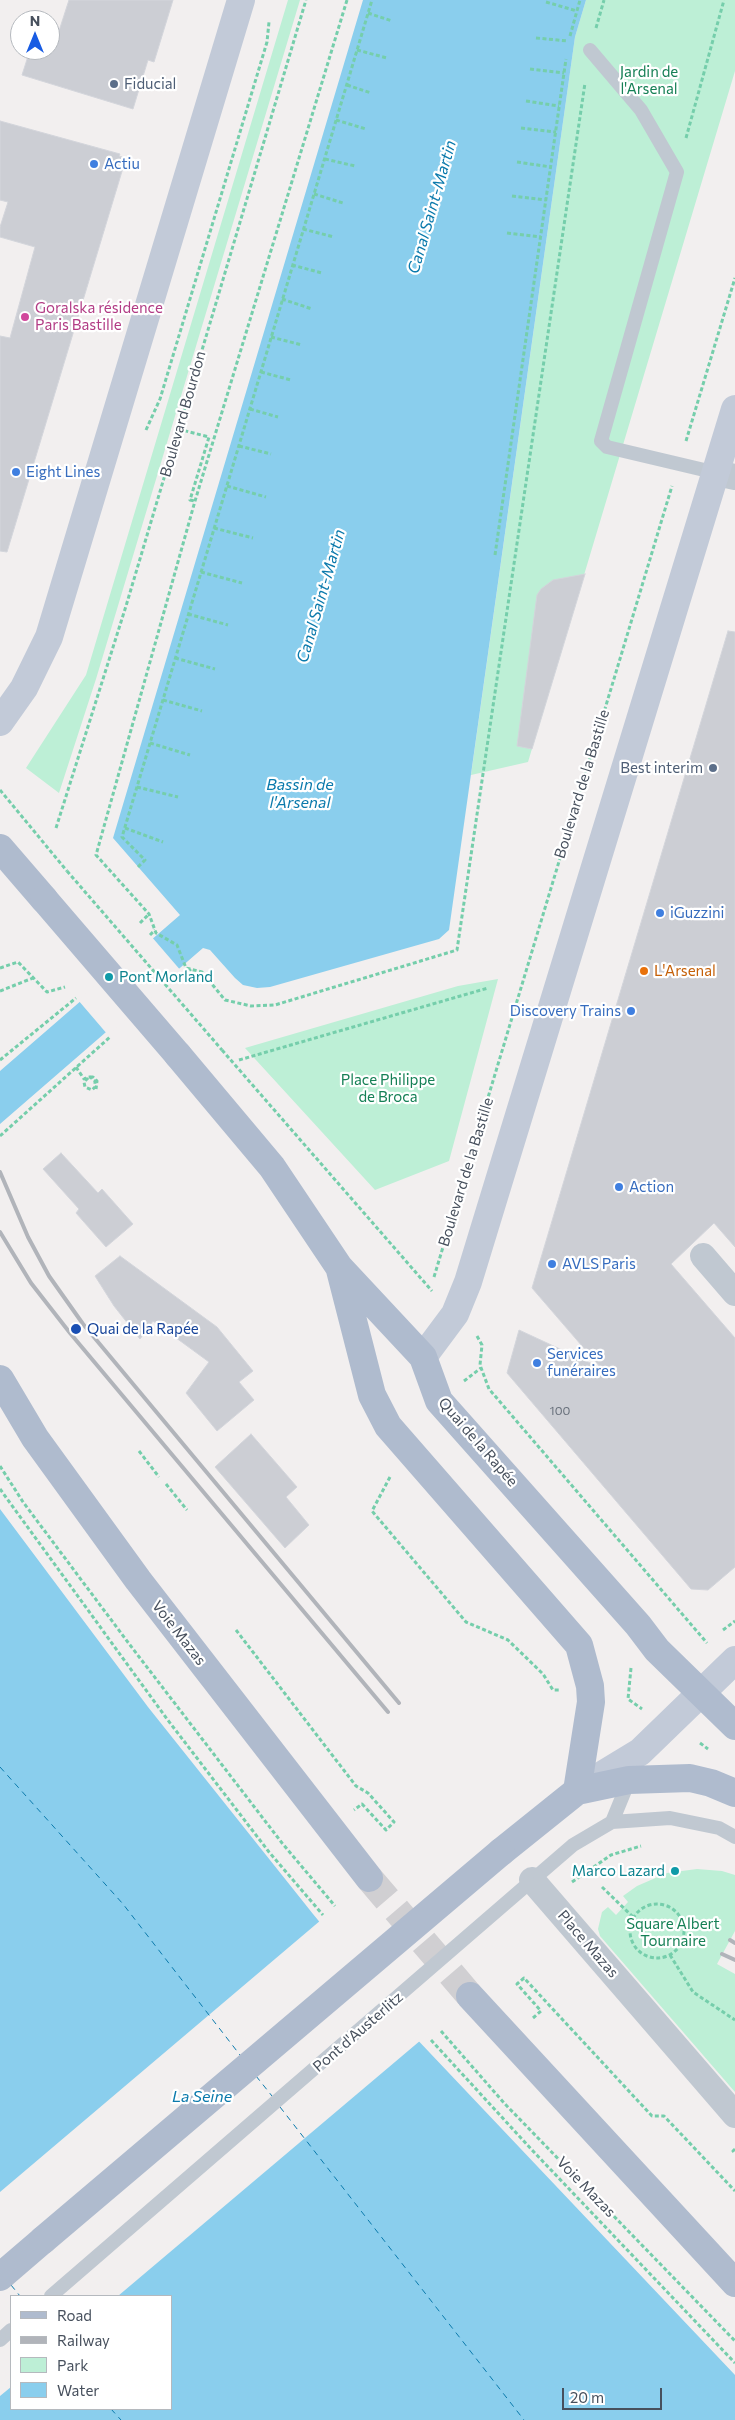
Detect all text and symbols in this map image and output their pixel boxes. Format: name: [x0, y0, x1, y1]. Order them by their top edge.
north arrow: [10, 10, 60, 60]
text: N: [30, 12, 40, 29]
park label: Jardin de l'Arsenal: [620, 63, 678, 98]
place label: Fiducial: [124, 75, 176, 93]
marker: Fiducial: [108, 78, 120, 90]
water label: Canal Saint-Martin: [404, 138, 460, 276]
place label: Actiu: [104, 155, 140, 173]
marker: Actiu: [88, 158, 100, 170]
place label: Goralska résidence Paris Bastille: [35, 299, 163, 334]
marker: Goralska résidence Paris Bastille: [19, 311, 31, 323]
street label: Boulevard Bourdon: [156, 349, 210, 479]
place label: Eight Lines: [26, 463, 100, 481]
marker: Eight Lines: [10, 466, 22, 478]
water label: Canal Saint-Martin: [293, 527, 349, 665]
street label: Boulevard de la Bastille: [551, 707, 613, 861]
place label: Best interim: [620, 759, 703, 777]
marker: Best interim: [707, 762, 719, 774]
water label: Bassin de l'Arsenal: [266, 775, 334, 813]
place label: iGuzzini: [670, 904, 724, 922]
marker: iGuzzini: [654, 907, 666, 919]
place label: L'Arsenal: [654, 962, 716, 980]
marker: L'Arsenal: [638, 965, 650, 977]
place label: Pont Morland: [119, 968, 213, 986]
marker: Pont Morland: [103, 971, 115, 983]
place label: Discovery Trains: [510, 1002, 621, 1020]
marker: Discovery Trains: [625, 1005, 637, 1017]
park label: Place Philippe de Broca: [341, 1071, 435, 1106]
street label: Boulevard de la Bastille: [435, 1095, 497, 1249]
place label: Action: [629, 1178, 674, 1196]
marker: Action: [613, 1181, 625, 1193]
place label: AVLS Paris: [562, 1255, 636, 1273]
marker: AVLS Paris: [546, 1258, 558, 1270]
place label: Quai de la Rapée: [87, 1320, 199, 1338]
marker: Quai de la Rapée: [69, 1322, 83, 1336]
place label: Services funéraires: [547, 1345, 616, 1380]
marker: Services funéraires: [531, 1357, 543, 1369]
street label: Quai de la Rapée: [435, 1394, 521, 1490]
house number: 100: [550, 1404, 570, 1418]
street label: Voie Mazas: [148, 1597, 210, 1669]
place label: Marco Lazard: [572, 1862, 665, 1880]
marker: Marco Lazard: [669, 1865, 681, 1877]
street label: Place Mazas: [554, 1907, 622, 1981]
park label: Square Albert Tournaire: [626, 1915, 720, 1950]
street label: Pont d'Austerlitz: [309, 1988, 407, 2076]
water label: La Seine: [172, 2087, 232, 2107]
street label: Voie Mazas: [553, 2153, 619, 2221]
legend: [10, 2295, 172, 2410]
text: Road: [57, 2306, 92, 2324]
text: Railway: [57, 2331, 110, 2349]
text: Park: [57, 2356, 88, 2374]
scale bar: [565, 2378, 665, 2410]
text: Water: [57, 2381, 99, 2399]
text: 20 m: [570, 2388, 604, 2406]

